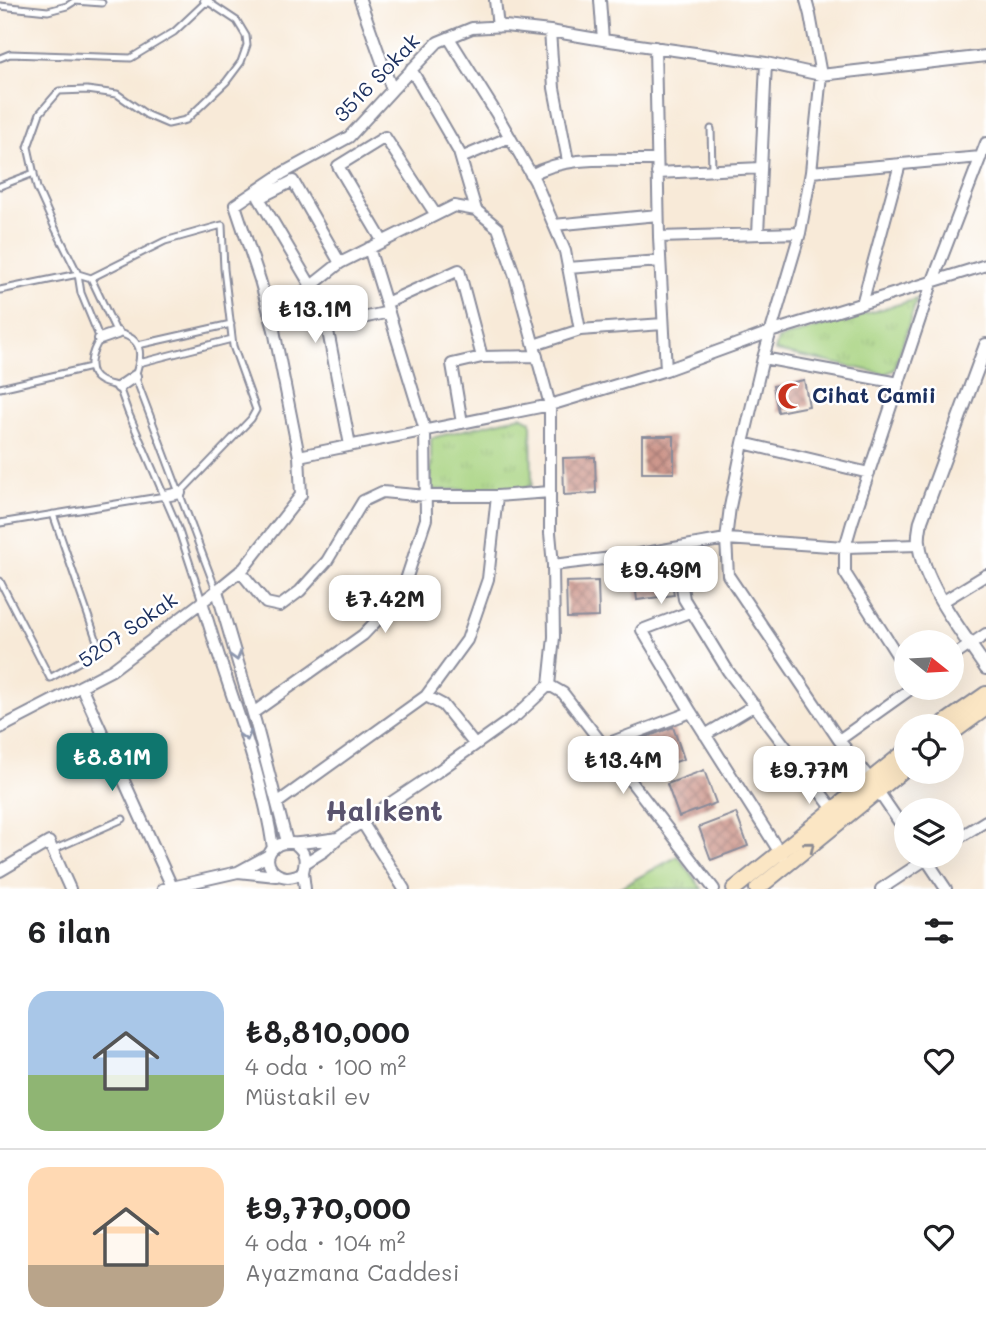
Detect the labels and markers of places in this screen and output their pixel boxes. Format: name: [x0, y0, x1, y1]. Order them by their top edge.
pin: ₺13.1M: [258, 286, 372, 345]
mosque icon: Cihat Camii: [776, 381, 806, 411]
place label: Cihat Camii: [812, 381, 936, 408]
pin: ₺9.49M: [604, 546, 718, 606]
pin: ₺7.42M: [328, 576, 442, 635]
pin: ₺8.81M: [55, 734, 169, 793]
pin: ₺13.4M: [566, 736, 680, 796]
pin: ₺9.77M: [752, 746, 866, 806]

